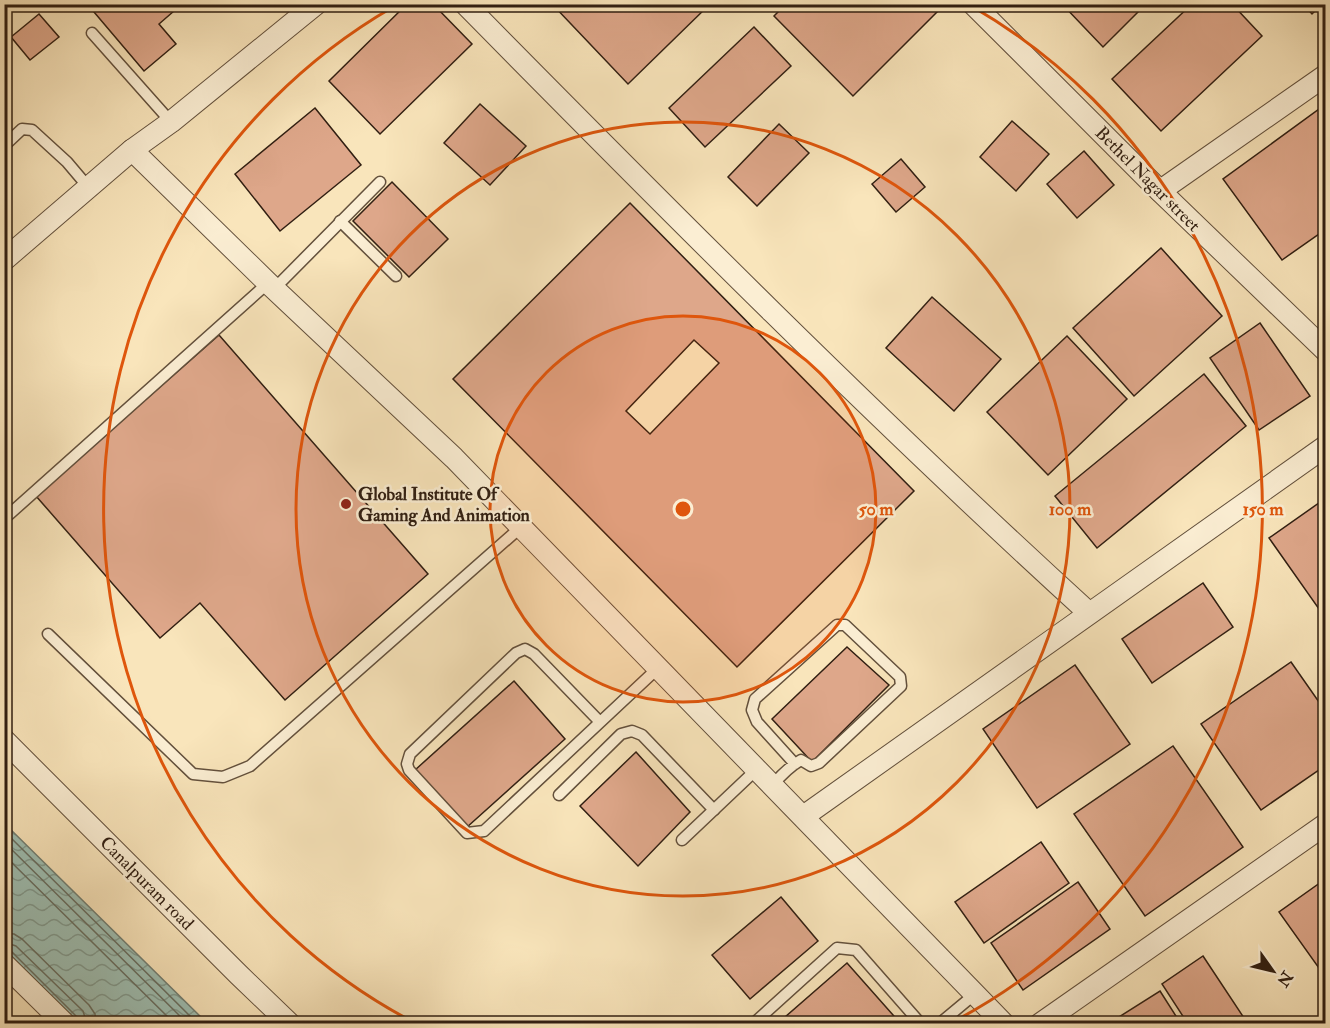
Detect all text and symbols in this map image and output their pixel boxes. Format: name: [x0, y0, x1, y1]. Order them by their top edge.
street label: Bethel Nagar street: [1090, 122, 1205, 237]
place label: Global Institute Of Gaming And Animation: [358, 483, 531, 527]
marker: Global Institute Of Gaming And Animation: [339, 497, 353, 511]
text: 50 m: [859, 498, 894, 521]
text: 100 m: [1049, 498, 1092, 521]
text: 150 m: [1242, 498, 1285, 521]
centre of rings: [673, 499, 693, 519]
street label: Canalpuram road: [95, 832, 199, 935]
north arrow: [1243, 941, 1303, 1001]
text: N: [1272, 966, 1297, 991]

